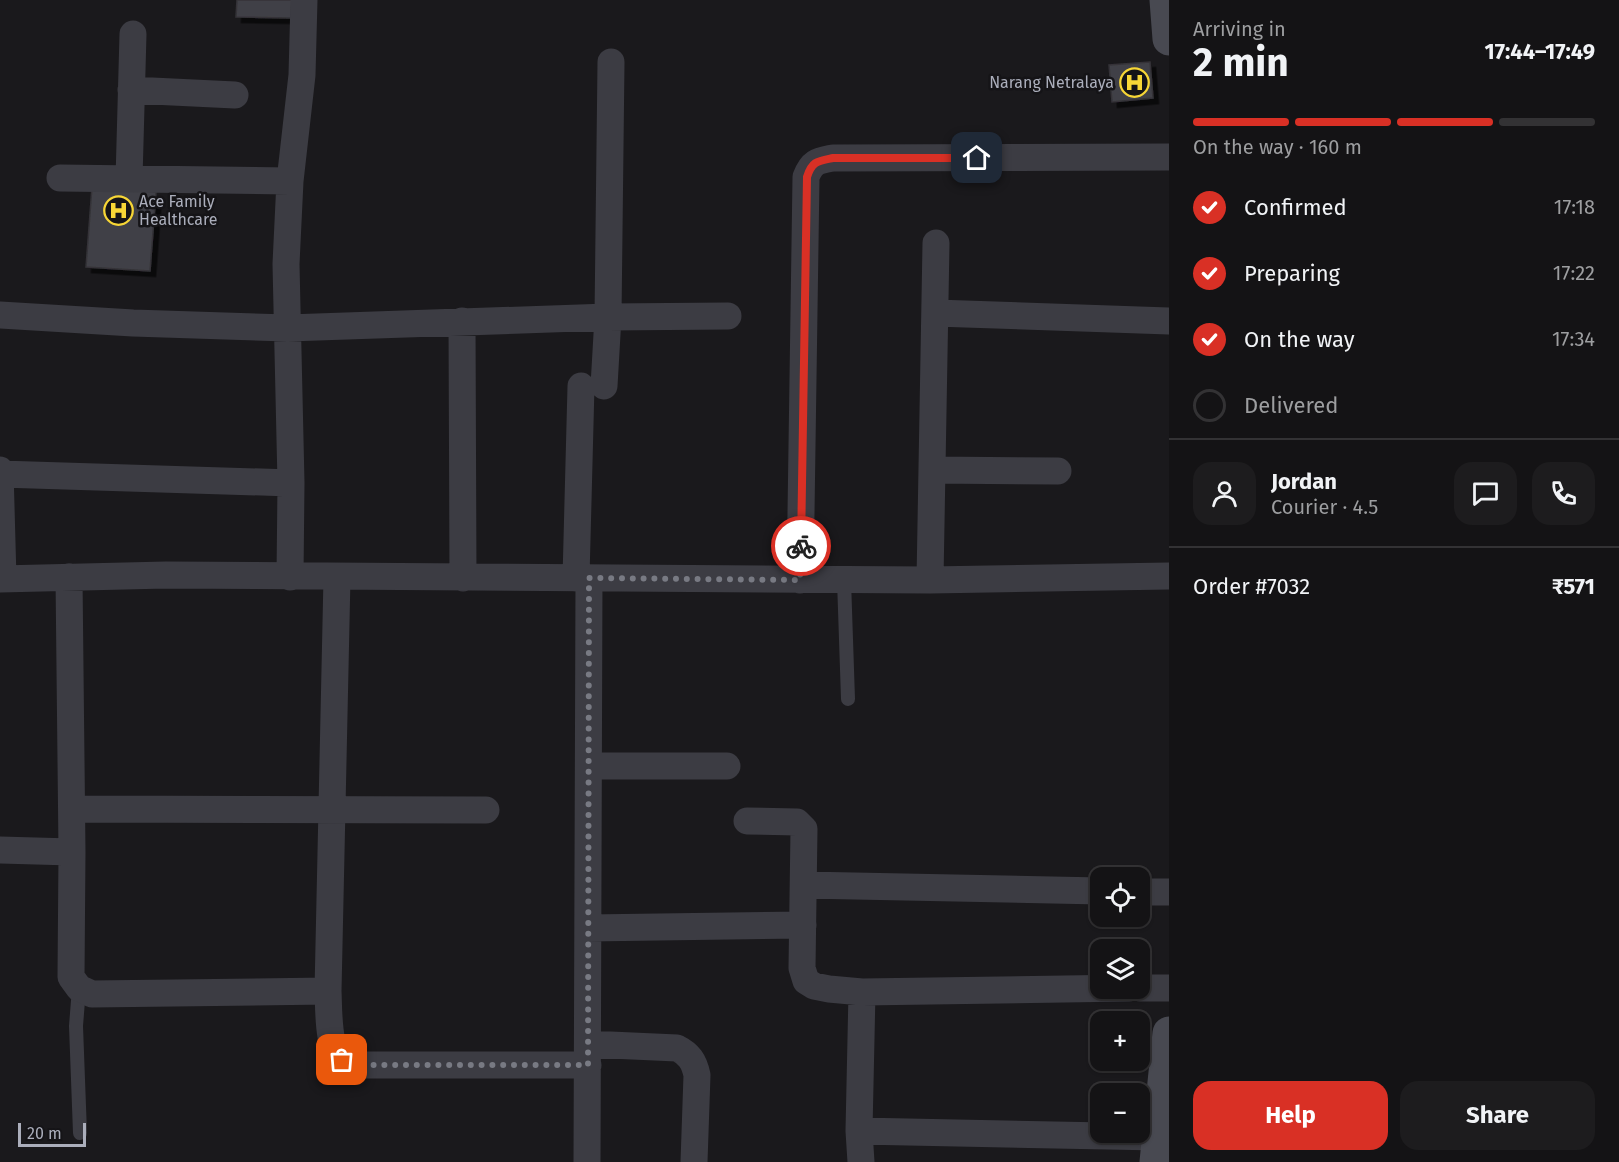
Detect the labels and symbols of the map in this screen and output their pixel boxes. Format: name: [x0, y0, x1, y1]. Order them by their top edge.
hospital icon: Narang Netralaya: [1119, 66, 1151, 98]
place label: Narang Netralaya: [989, 73, 1114, 92]
pin: [951, 132, 1002, 183]
place label: Ace Family Healthcare: [139, 192, 217, 229]
hospital icon: Ace Family Healthcare: [102, 194, 134, 226]
courier: [771, 516, 831, 576]
pin: [316, 1034, 367, 1085]
scale bar: [18, 1120, 86, 1148]

